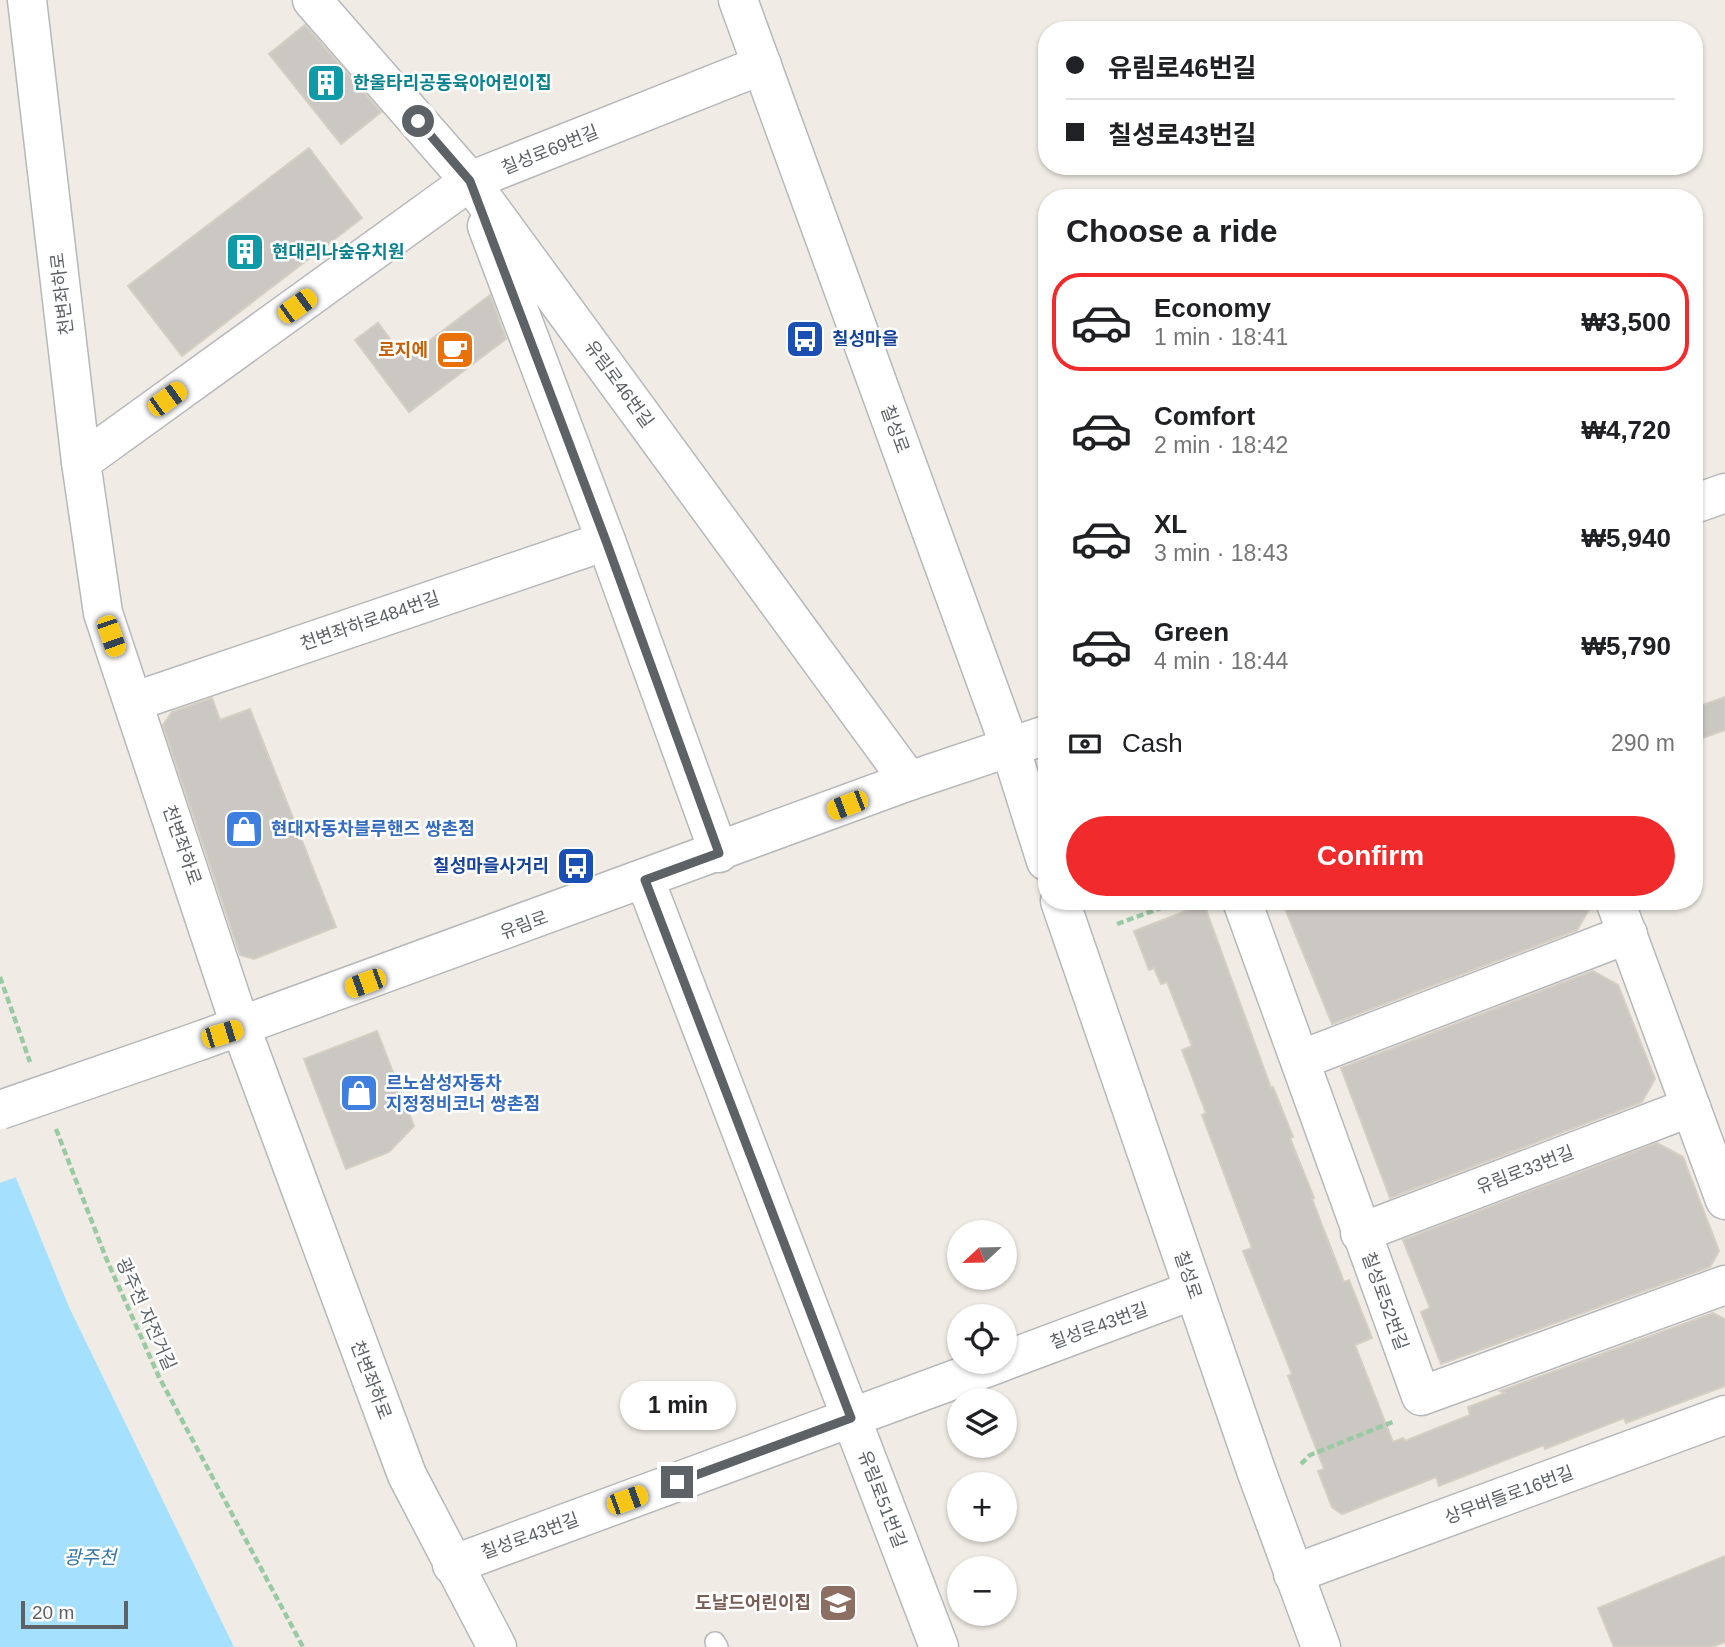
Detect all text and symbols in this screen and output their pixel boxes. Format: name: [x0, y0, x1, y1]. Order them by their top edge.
text: 유림로46번길: [1108, 53, 1257, 83]
building icon: 한울타리공동육아어린이집: [305, 62, 347, 104]
place label: 한울타리공동육아어린이집: [353, 73, 552, 93]
route start: [402, 105, 434, 137]
text: 칠성로43번길: [1108, 120, 1257, 150]
street label: 칠성로69번길: [499, 121, 601, 179]
text: Choose a ride: [1066, 213, 1278, 249]
building icon: 현대리나숲유치원: [224, 231, 266, 273]
place label: 현대리나숲유치원: [272, 242, 404, 262]
street label: 천변좌하로: [47, 252, 77, 336]
car: [274, 285, 321, 327]
icon: car: [1070, 291, 1133, 354]
text: Economy: [1154, 293, 1271, 323]
text: ₩3,500: [1581, 307, 1671, 337]
bus stop icon: 칠성마을: [784, 318, 826, 360]
text: 1 min · 18:41: [1154, 324, 1288, 350]
cafe icon: 로지에: [434, 329, 476, 371]
place label: 칠성마을: [832, 329, 898, 349]
street label: 유림로46번길: [581, 337, 657, 431]
place label: 로지에: [378, 340, 428, 360]
car: [144, 378, 191, 420]
icon: car: [1070, 399, 1133, 462]
text: Comfort: [1154, 401, 1255, 431]
street label: 칠성로: [877, 402, 913, 456]
text: ₩4,720: [1581, 415, 1671, 445]
text: 2 min · 18:42: [1154, 432, 1288, 458]
icon: car: [1070, 507, 1133, 570]
text: XL: [1154, 509, 1187, 539]
text: ₩5,940: [1581, 523, 1671, 553]
text: 3 min · 18:43: [1154, 540, 1288, 566]
street label: 천변좌하로484번길: [298, 588, 442, 654]
car: [95, 613, 128, 659]
icon: car: [1070, 615, 1133, 678]
text: Green: [1154, 617, 1229, 647]
text: ₩5,790: [1581, 631, 1671, 661]
text: 4 min · 18:44: [1154, 648, 1288, 674]
icon: cash: [1066, 725, 1104, 763]
text: Cash: [1122, 728, 1183, 758]
text: 290 m: [1611, 730, 1675, 756]
car: [824, 788, 871, 822]
street label: 천변좌하로: [159, 803, 205, 887]
shop icon: 현대자동차블루핸즈 쌍촌점: [223, 808, 265, 850]
button: Confirm: [1066, 816, 1675, 896]
place label: 현대자동차블루핸즈 쌍촌점: [271, 819, 475, 839]
bus stop icon: 칠성마을사거리: [555, 845, 597, 887]
place label: 칠성마을사거리: [433, 856, 549, 876]
street label: 유림로: [497, 907, 551, 943]
car: [342, 966, 389, 1000]
car: [199, 1018, 246, 1050]
shop icon: 르노삼성자동차 지정정비코너 쌍촌점: [338, 1072, 380, 1114]
place label: 르노삼성자동차 지정정비코너 쌍촌점: [386, 1073, 540, 1114]
street label: 유림로33번길: [1473, 1142, 1577, 1198]
north arrow: [947, 1220, 1017, 1290]
map controls: [947, 1220, 1017, 1626]
street label: 칠성로: [1170, 1248, 1206, 1302]
street label: 칠성로52번길: [1358, 1249, 1412, 1353]
street label: 광주천 자전거길: [112, 1255, 180, 1373]
street label: 칠성로43번길: [1047, 1299, 1151, 1353]
button: locate: [947, 1304, 1017, 1374]
street label: 천변좌하로: [347, 1338, 395, 1422]
callout: 1 min: [619, 1380, 735, 1430]
button: layers: [947, 1388, 1017, 1458]
text: 1 min: [648, 1392, 708, 1418]
street label: 유림로51번길: [854, 1447, 910, 1551]
street label: 상무버들로16번길: [1442, 1462, 1576, 1528]
route end: [661, 1466, 693, 1498]
button: +: [947, 1472, 1017, 1542]
car: [604, 1483, 651, 1517]
street label: 칠성로43번길: [478, 1509, 582, 1563]
water label: 광주천: [64, 1547, 118, 1568]
button: −: [947, 1556, 1017, 1626]
school or university icon: 도날드어린이집: [817, 1582, 859, 1624]
place label: 도날드어린이집: [695, 1593, 811, 1613]
scale bar: [21, 1598, 128, 1630]
text: 20 m: [32, 1602, 74, 1623]

